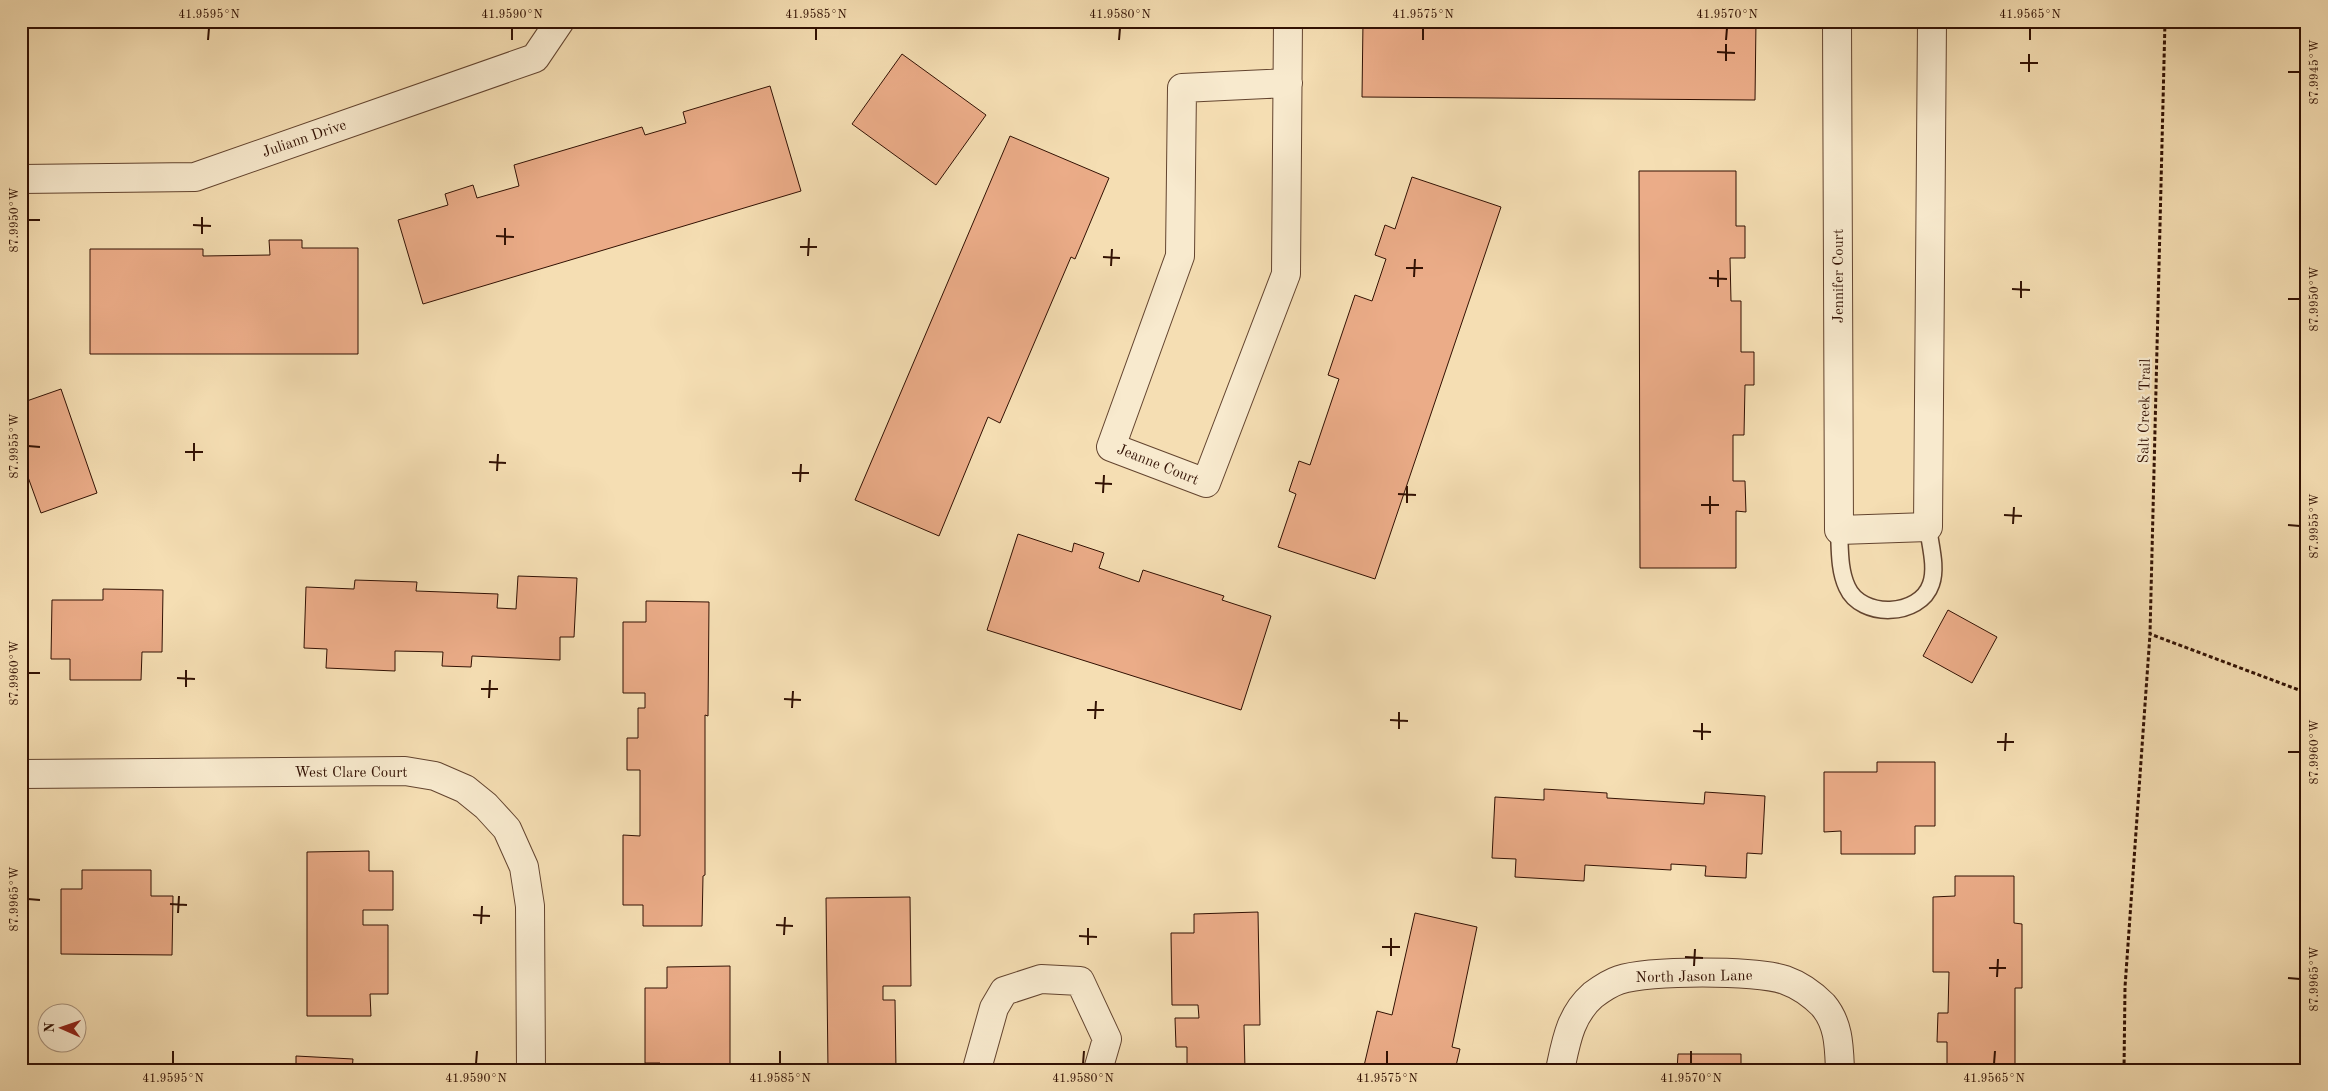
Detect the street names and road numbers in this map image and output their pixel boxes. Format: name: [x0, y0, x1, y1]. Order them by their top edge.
street label: Juliann Drive: [260, 118, 349, 161]
street label: Jennifer Court: [1832, 229, 1847, 323]
street label: Salt Creek Trail: [2137, 359, 2154, 463]
street label: Jeanne Court: [1114, 442, 1200, 489]
street label: West Clare Court: [294, 766, 408, 781]
street label: North Jason Lane: [1635, 969, 1753, 986]

